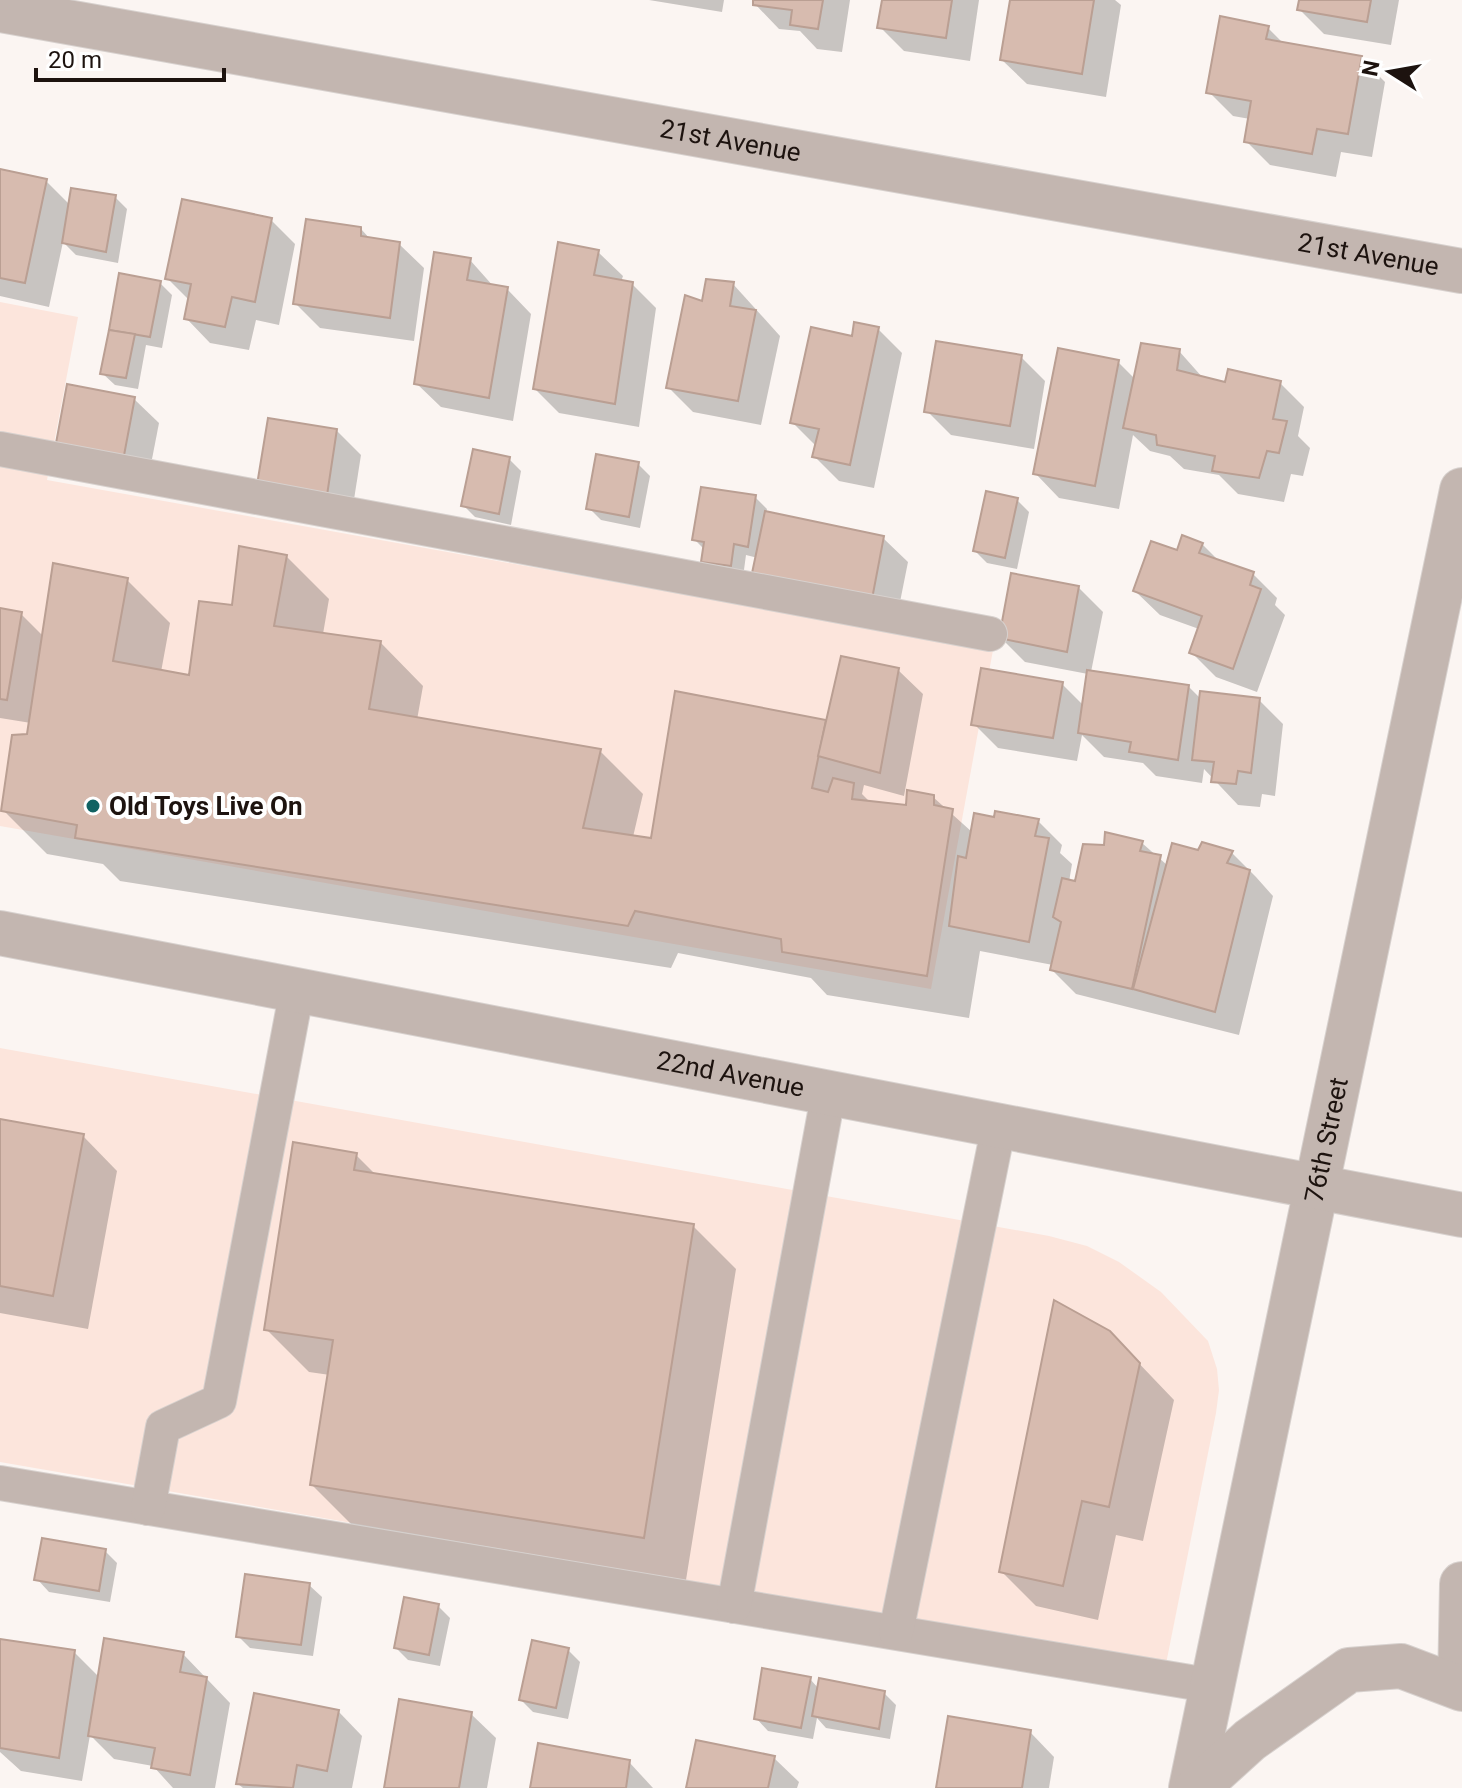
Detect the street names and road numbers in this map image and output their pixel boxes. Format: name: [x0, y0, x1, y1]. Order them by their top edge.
street label: 21st Avenue: [658, 113, 803, 168]
street label: 21st Avenue: [1295, 227, 1441, 282]
street label: 22nd Avenue: [654, 1045, 807, 1103]
street label: 76th Street: [1299, 1075, 1354, 1205]

